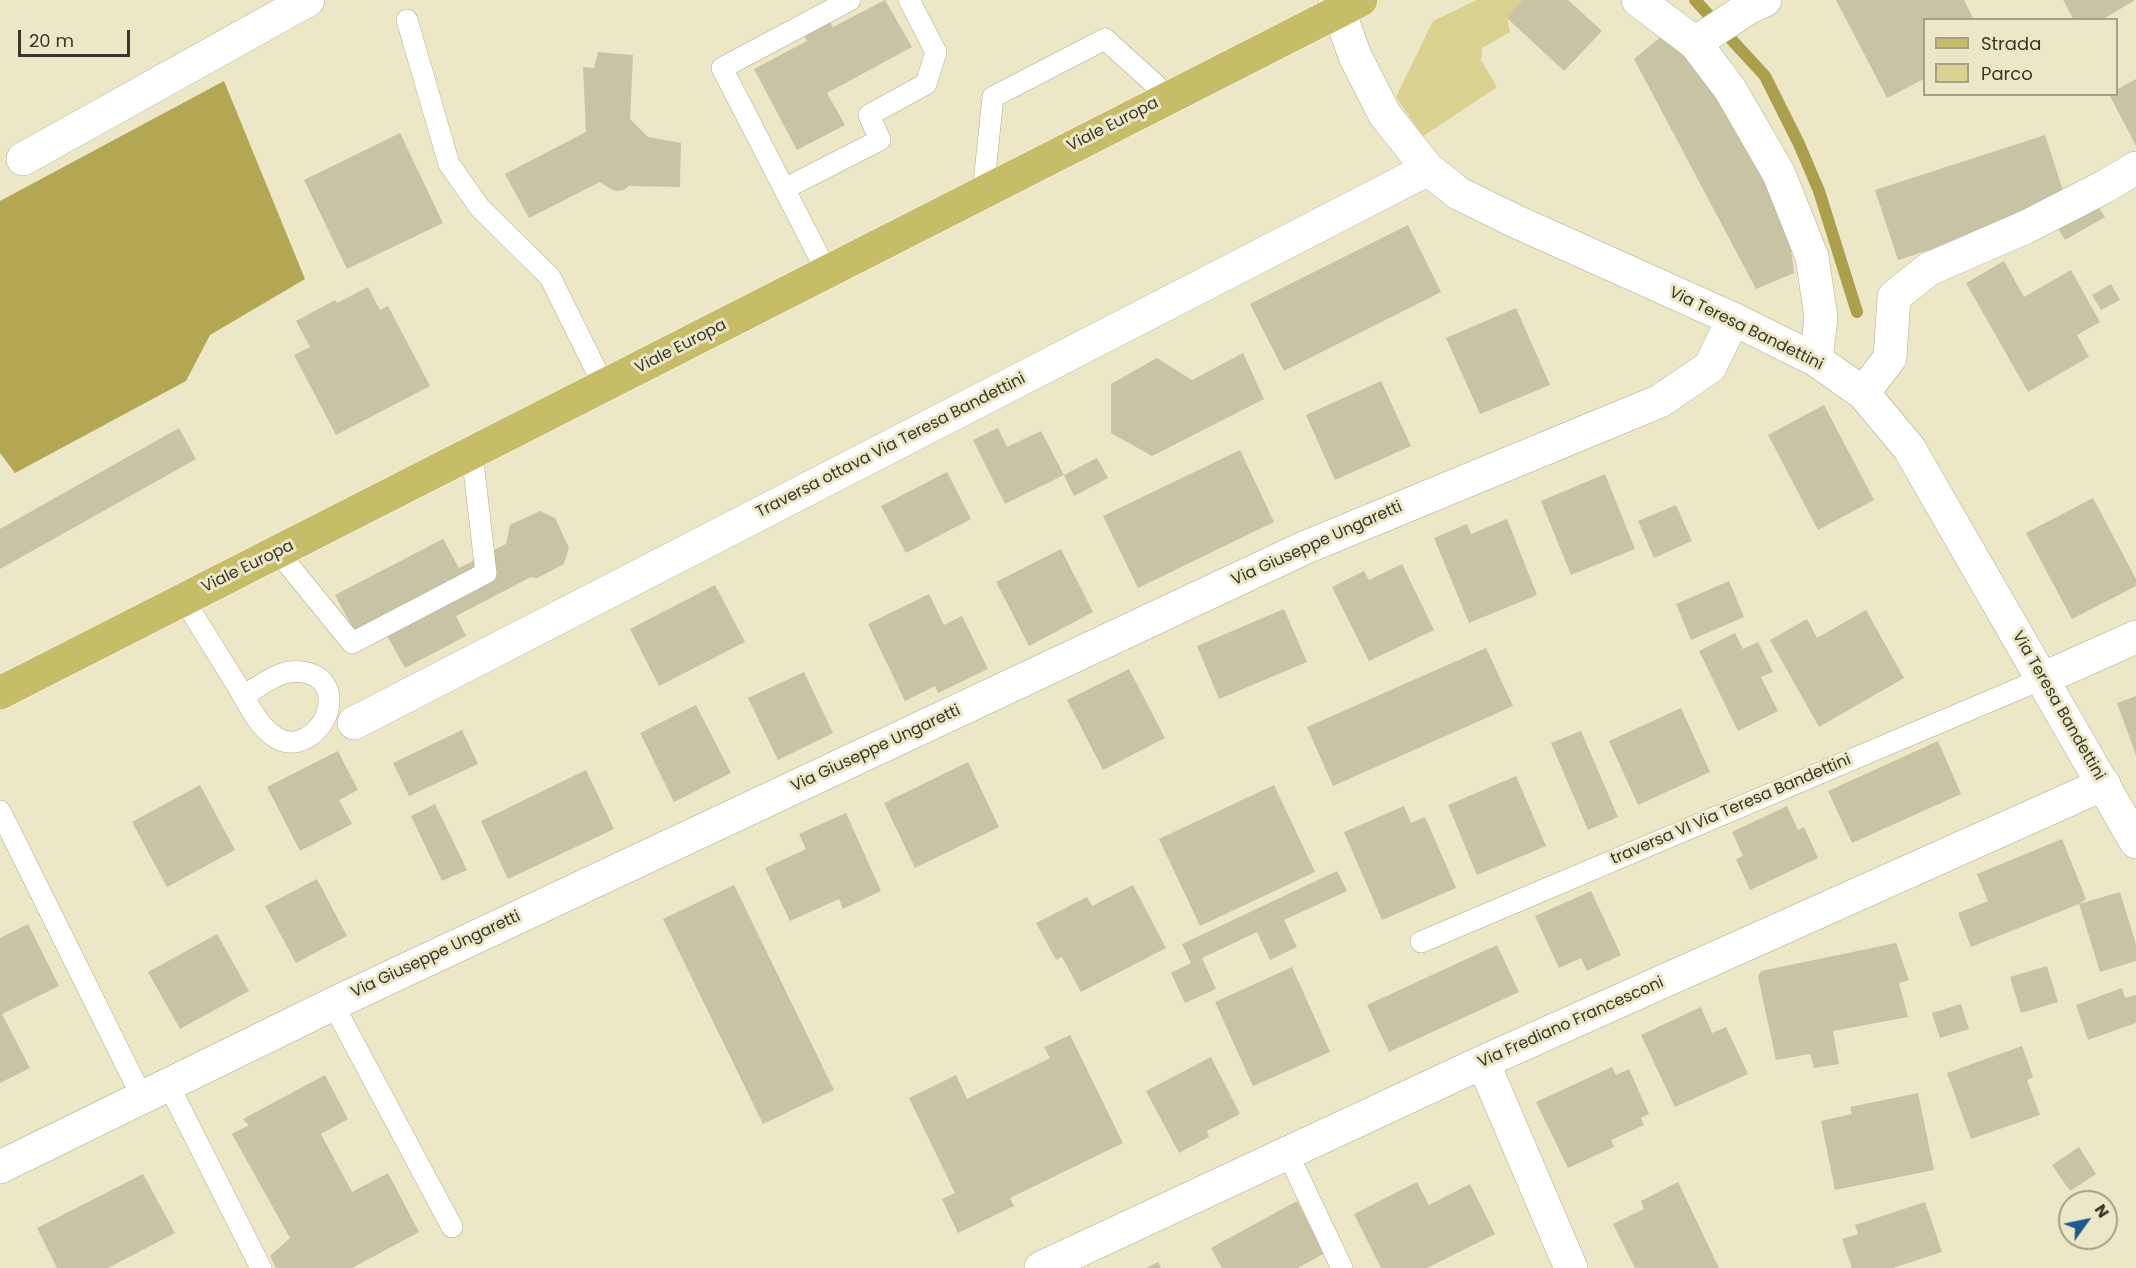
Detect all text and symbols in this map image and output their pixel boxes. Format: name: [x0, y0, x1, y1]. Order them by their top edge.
scale bar: [21, 18, 134, 56]
legend: [1923, 18, 2118, 96]
text: 20 m: [29, 28, 74, 53]
text: Strada: [1981, 31, 2041, 56]
text: Parco: [1981, 61, 2033, 86]
street label: Viale Europa: [1064, 94, 1162, 156]
street label: Via Teresa Bandettini: [1666, 283, 1826, 375]
street label: Viale Europa: [632, 316, 730, 378]
street label: Traversa ottava Via Teresa Bandettini: [753, 369, 1029, 523]
street label: Via Giuseppe Ungaretti: [1229, 498, 1405, 590]
street label: Viale Europa: [199, 536, 297, 598]
street label: Via Teresa Bandettini: [2007, 628, 2109, 784]
street label: Via Giuseppe Ungaretti: [788, 701, 964, 797]
street label: traversa VI Via Teresa Bandettini: [1608, 751, 1854, 869]
street label: Via Giuseppe Ungaretti: [348, 907, 524, 1003]
street label: Via Frediano Francesconi: [1475, 973, 1667, 1073]
north arrow: [2058, 1190, 2118, 1250]
text: N: [2089, 1200, 2115, 1222]

